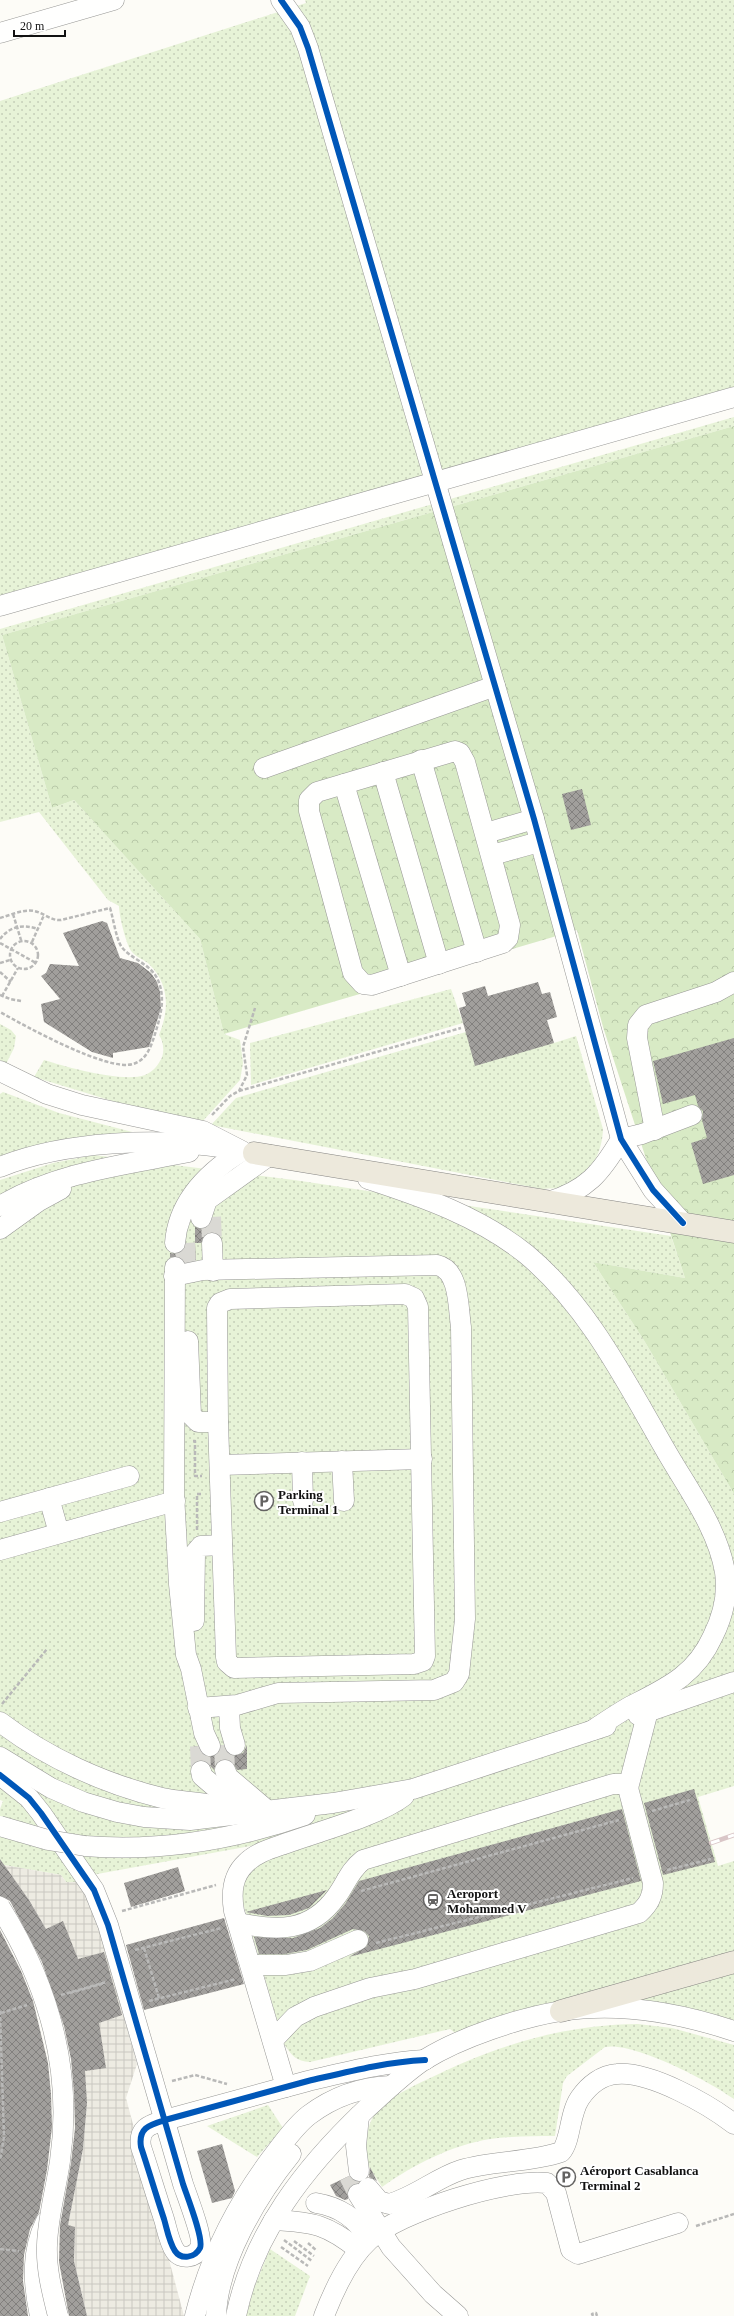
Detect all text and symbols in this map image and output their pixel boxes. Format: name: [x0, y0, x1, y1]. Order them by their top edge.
scale bar: [14, 12, 65, 38]
text: 20 m: [20, 19, 45, 33]
place label: Parking Terminal 1: [278, 1487, 339, 1517]
parking icon: Parking Terminal 1: [253, 1490, 275, 1512]
place label: Aeroport Mohammed V: [447, 1886, 527, 1916]
station icon: Aeroport Mohammed V: [422, 1889, 444, 1911]
place label: Aéroport Casablanca Terminal 2: [580, 2163, 699, 2193]
parking icon: Aéroport Casablanca Terminal 2: [555, 2166, 577, 2188]

